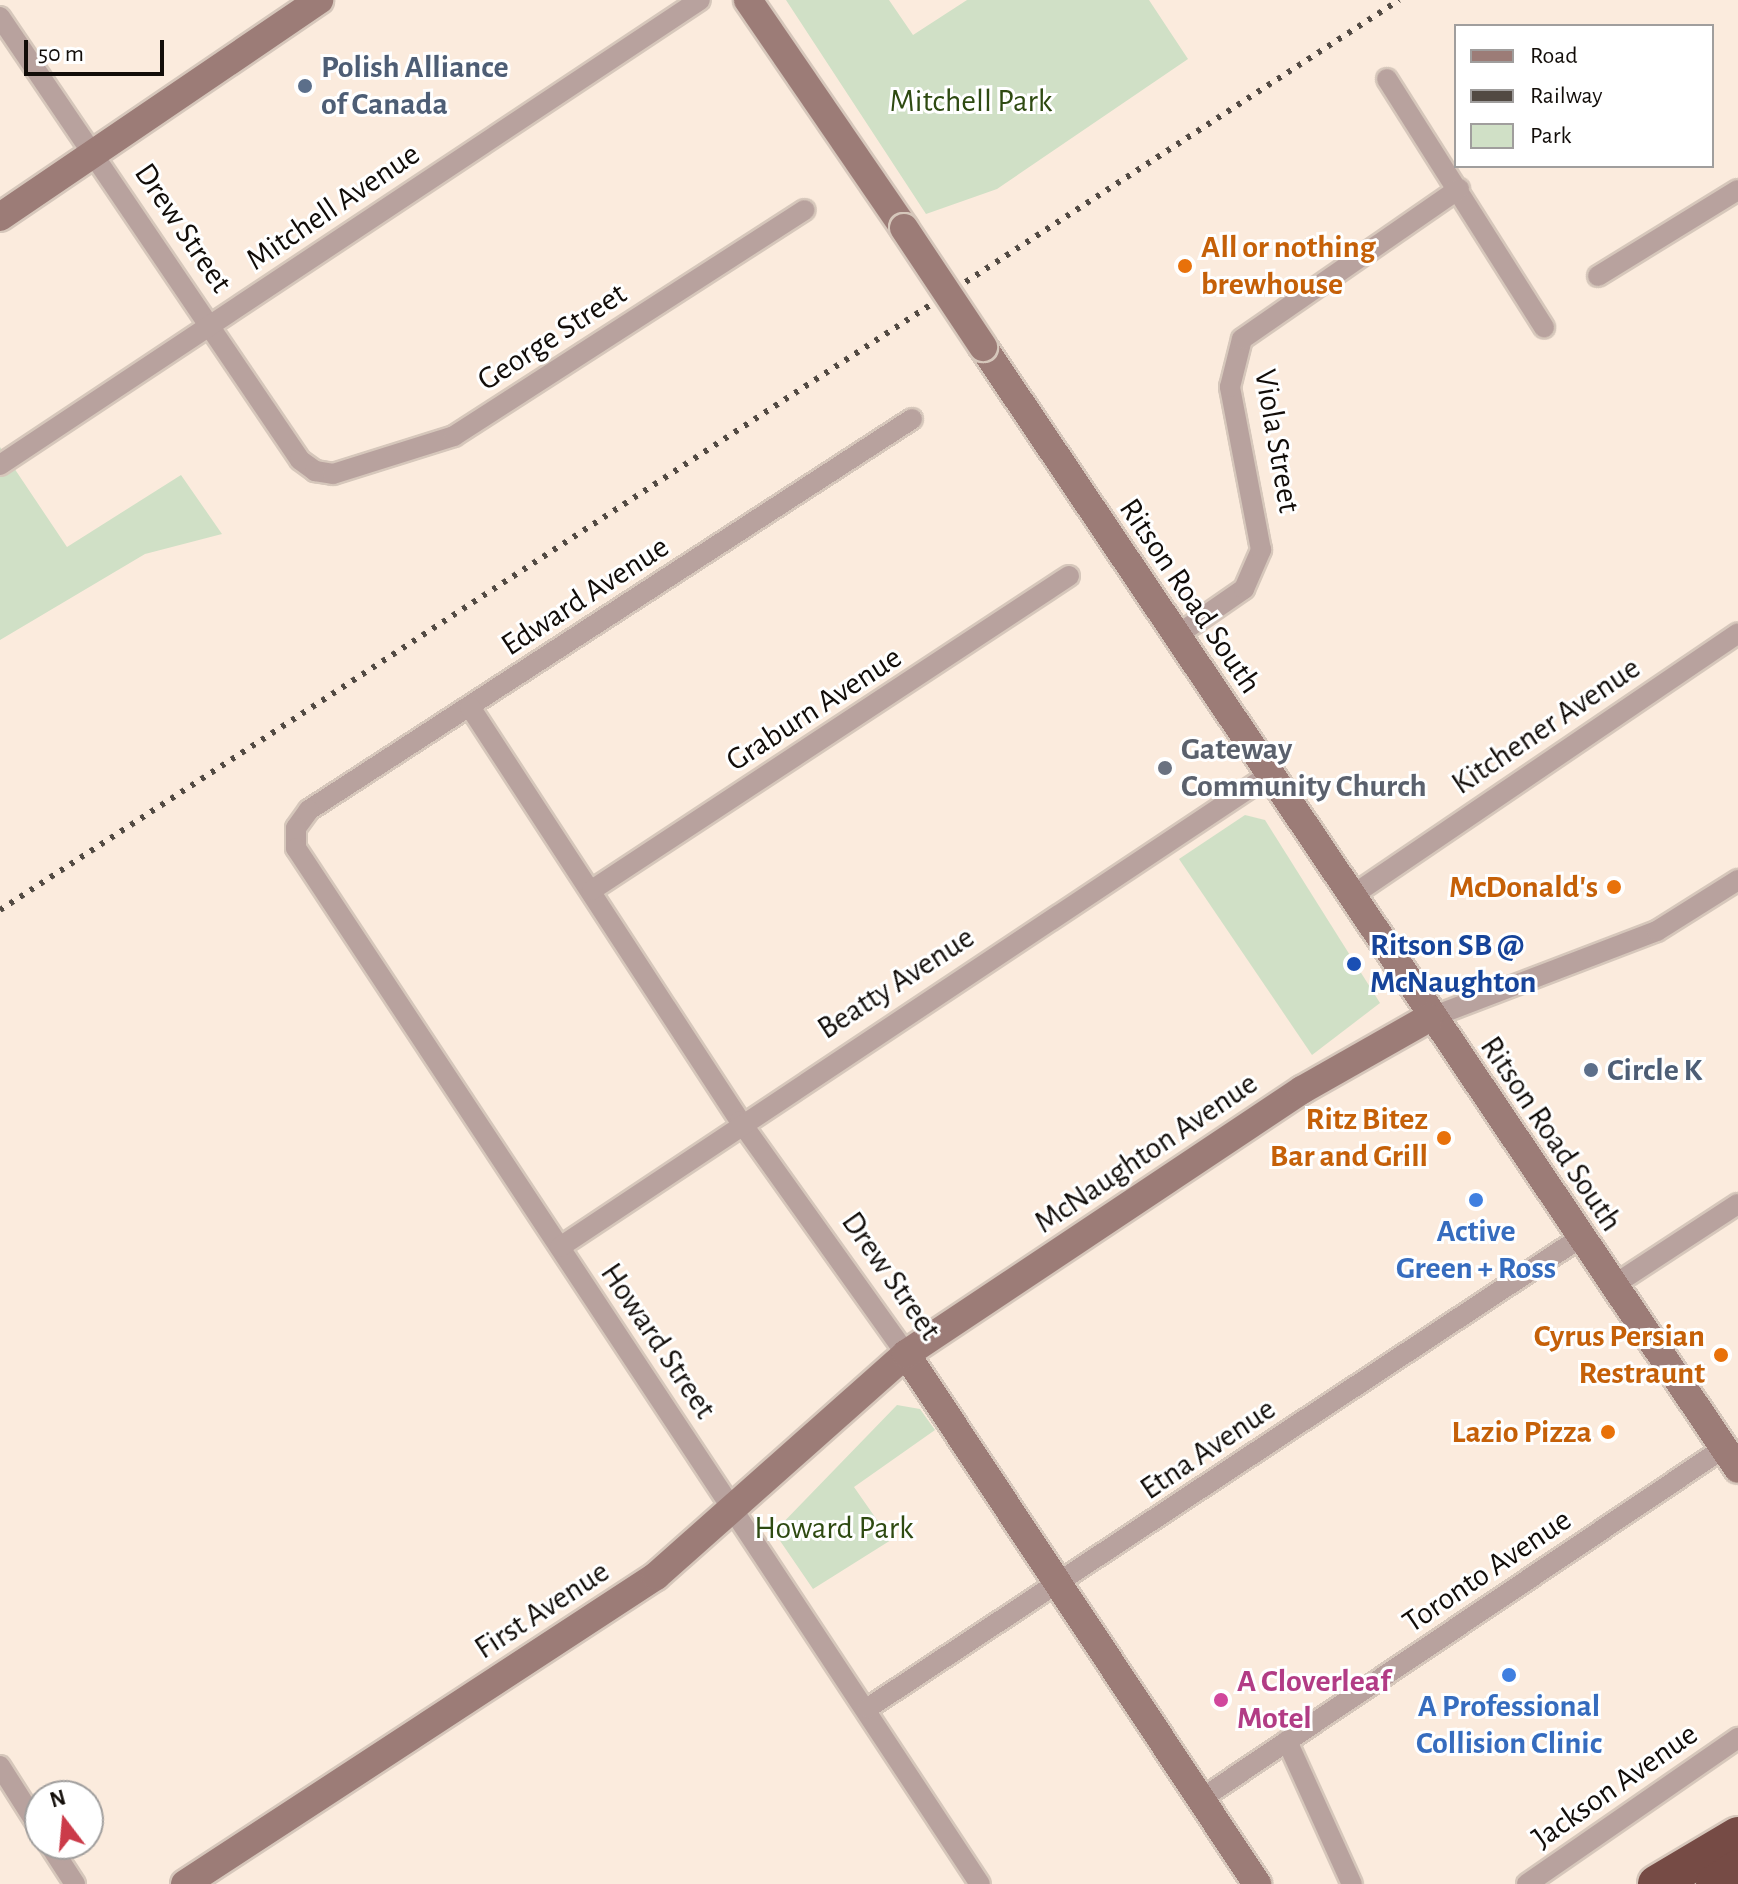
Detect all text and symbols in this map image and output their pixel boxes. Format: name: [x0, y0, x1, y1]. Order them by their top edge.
scale bar: [28, 24, 168, 74]
legend: [1454, 24, 1714, 168]
text: 50 m: [38, 42, 84, 66]
text: Road: [1530, 44, 1578, 68]
place label: Polish Alliance of Canada: [321, 49, 509, 124]
marker: Polish Alliance of Canada: [296, 77, 314, 95]
park label: Mitchell Park: [890, 82, 1052, 120]
text: Railway: [1530, 84, 1602, 108]
text: Park: [1530, 124, 1571, 148]
street label: Mitchell Avenue: [239, 135, 427, 279]
street label: Drew Street: [126, 156, 240, 300]
place label: All or nothing brewhouse: [1201, 229, 1376, 304]
marker: All or nothing brewhouse: [1176, 257, 1194, 275]
street label: George Street: [470, 275, 634, 399]
street label: Viola Street: [1246, 366, 1308, 516]
street label: Ritson Road South: [1111, 491, 1269, 701]
street label: Edward Avenue: [494, 528, 676, 664]
street label: Graburn Avenue: [719, 638, 909, 780]
street label: Kitchener Avenue: [1445, 649, 1647, 803]
place label: Gateway Community Church: [1181, 731, 1426, 806]
marker: Gateway Community Church: [1156, 759, 1174, 777]
place label: McDonald's: [1449, 868, 1598, 906]
marker: McDonald's: [1605, 878, 1623, 896]
street label: Beatty Avenue: [810, 918, 982, 1048]
place label: Ritson SB @ McNaughton: [1370, 927, 1536, 1002]
marker: Ritson SB @ McNaughton: [1345, 955, 1363, 973]
street label: Ritson Road South: [1472, 1029, 1630, 1239]
place label: Circle K: [1607, 1051, 1702, 1089]
marker: Circle K: [1582, 1061, 1600, 1079]
street label: McNaughton Avenue: [1027, 1064, 1265, 1242]
place label: Ritz Bitez Bar and Grill: [1270, 1101, 1428, 1176]
marker: Ritz Bitez Bar and Grill: [1435, 1129, 1453, 1147]
marker: Active Green + Ross: [1467, 1191, 1485, 1209]
street label: Drew Street: [833, 1204, 949, 1348]
place label: Active Green + Ross: [1396, 1213, 1556, 1288]
street label: Howard Street: [592, 1256, 724, 1426]
place label: Cyrus Persian Restraunt: [1534, 1318, 1705, 1393]
marker: Cyrus Persian Restraunt: [1712, 1346, 1730, 1364]
street label: Etna Avenue: [1133, 1390, 1283, 1508]
place label: Lazio Pizza: [1452, 1413, 1592, 1451]
marker: Lazio Pizza: [1599, 1423, 1617, 1441]
street label: Toronto Avenue: [1395, 1501, 1579, 1641]
park label: Howard Park: [754, 1509, 914, 1547]
street label: First Avenue: [468, 1552, 616, 1668]
place label: A Cloverleaf Motel: [1237, 1663, 1390, 1738]
marker: A Professional Collision Clinic: [1500, 1666, 1518, 1684]
place label: A Professional Collision Clinic: [1416, 1688, 1602, 1763]
marker: A Cloverleaf Motel: [1212, 1691, 1230, 1709]
street label: Jackson Avenue: [1525, 1715, 1705, 1857]
north arrow: [24, 1780, 104, 1860]
text: N: [48, 1786, 68, 1812]

